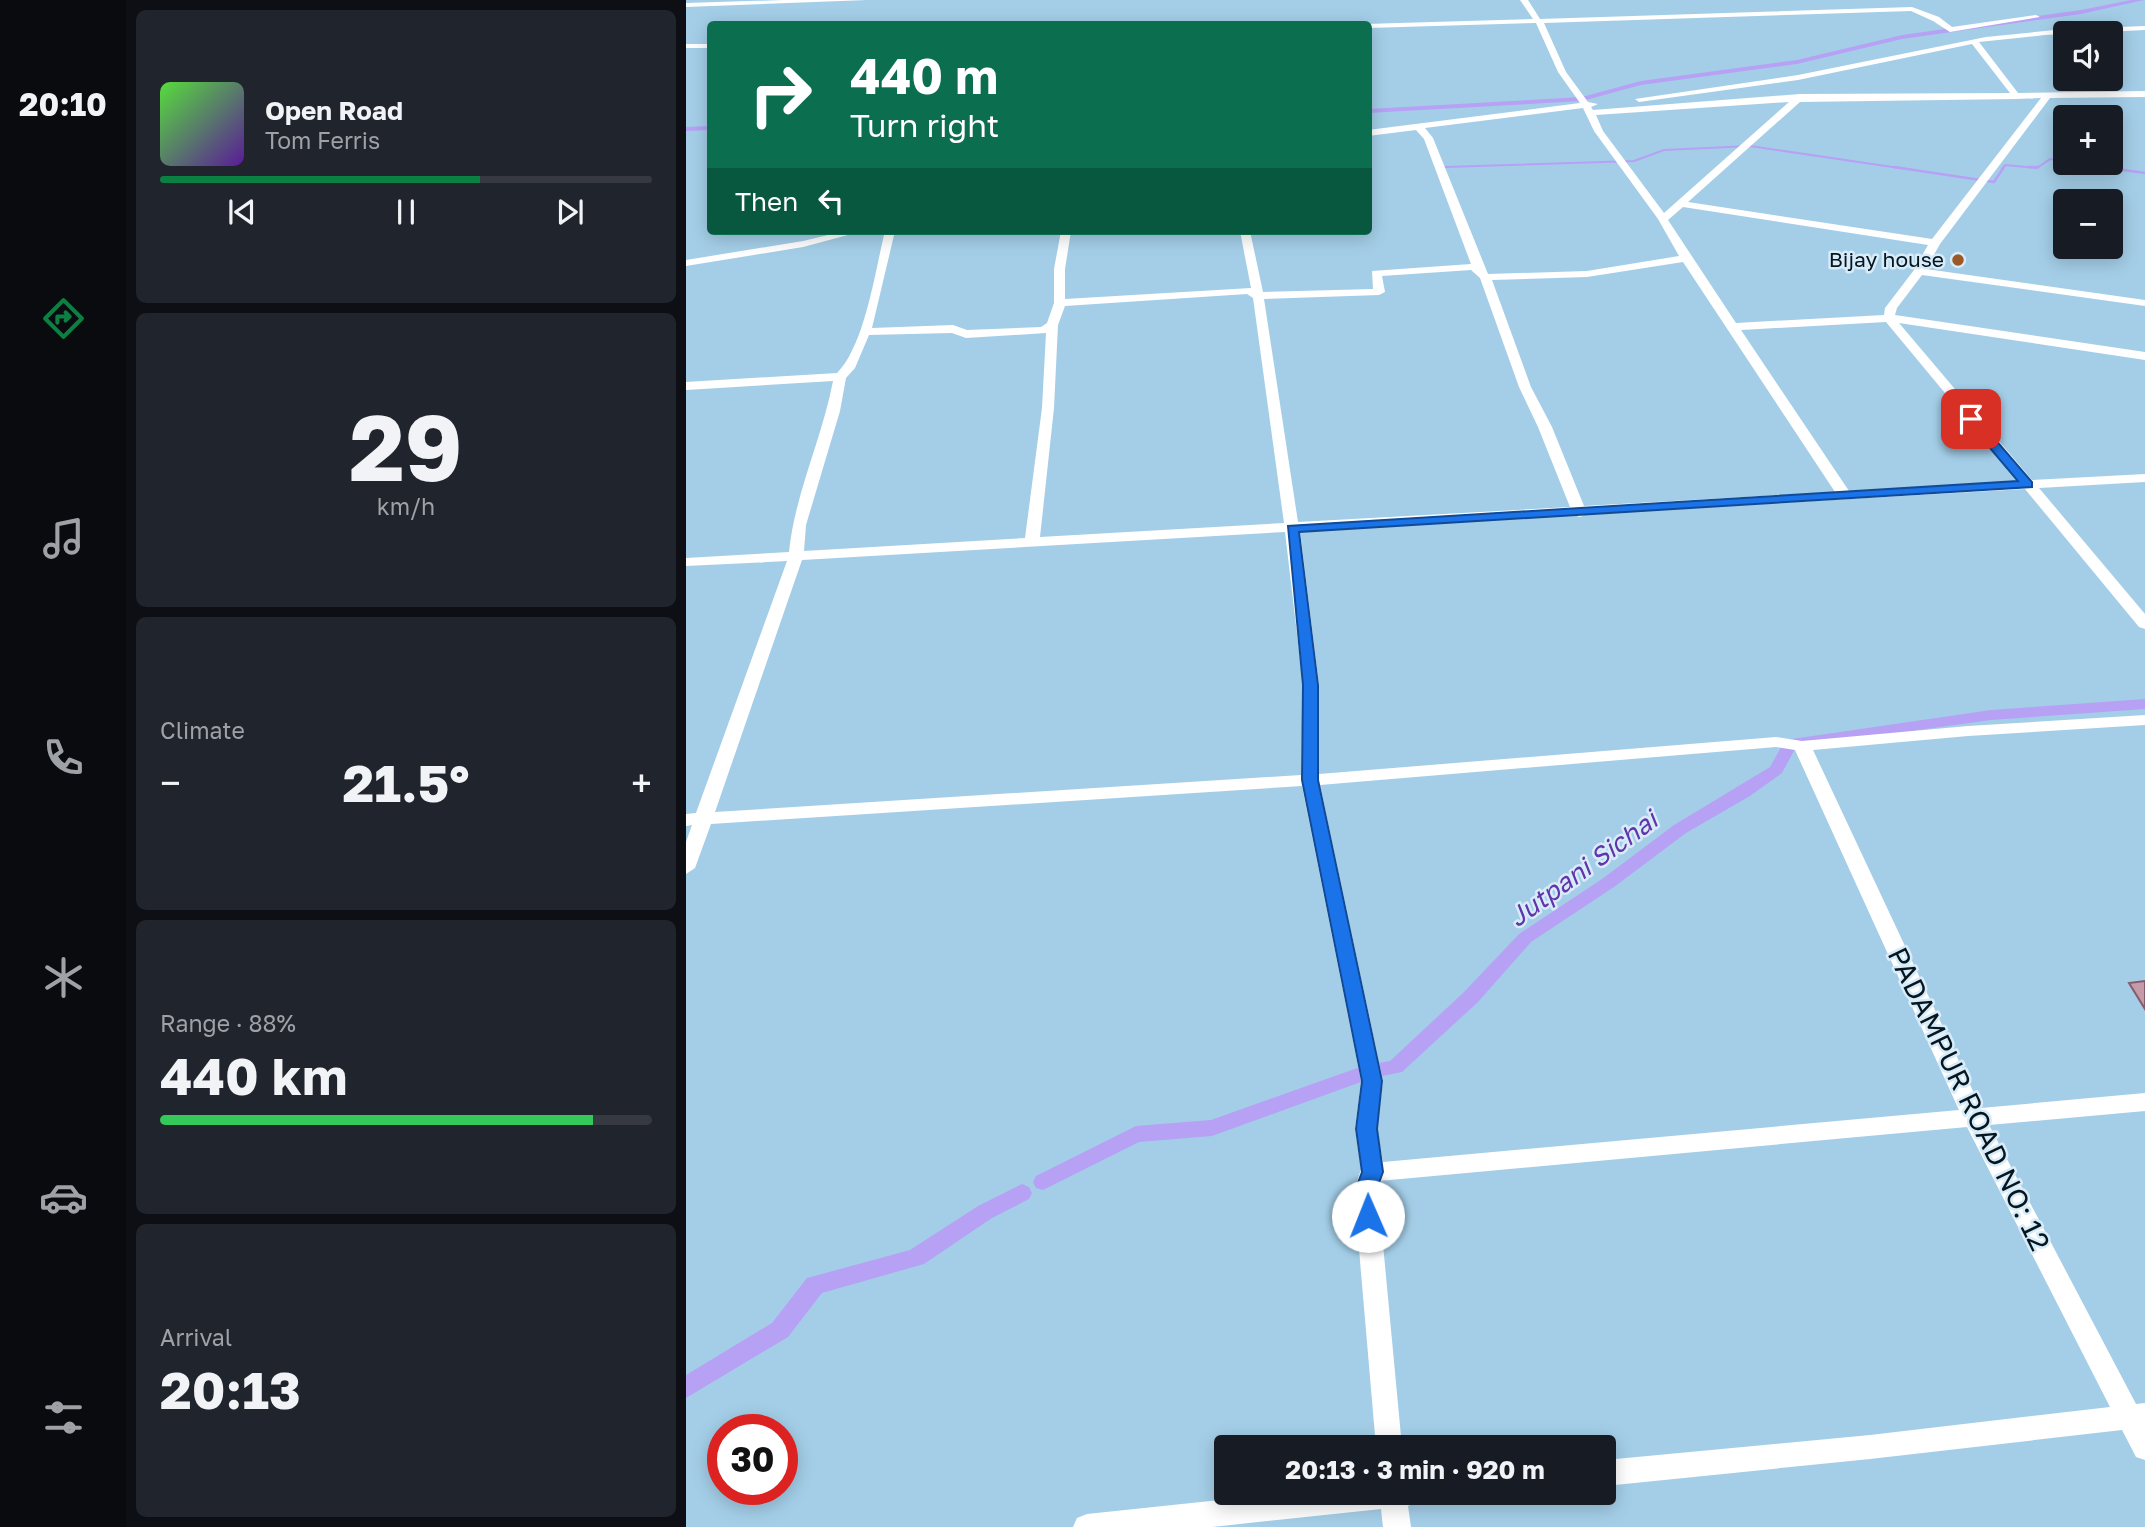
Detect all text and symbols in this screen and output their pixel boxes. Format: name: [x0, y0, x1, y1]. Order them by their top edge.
map controls: [2053, 21, 2123, 259]
button: sound: [2053, 21, 2123, 91]
text: 440 m: [850, 46, 998, 105]
icon: right: [735, 49, 826, 140]
text: 20:10: [19, 85, 107, 123]
text: Open Road: [265, 95, 403, 126]
button: +: [2053, 105, 2123, 175]
text: Turn right: [850, 106, 999, 144]
text: Tom Ferris: [265, 126, 380, 154]
icon: left: [812, 182, 850, 220]
text: Then: [735, 186, 798, 217]
button: −: [2053, 189, 2123, 259]
icon: previous: [223, 193, 261, 231]
icon: pause: [387, 193, 425, 231]
icon: next: [551, 193, 589, 231]
place label: Bijay house: [1829, 246, 1944, 272]
marker: Bijay house: [1950, 252, 1966, 268]
icon: directions: [39, 294, 88, 343]
pin: [1941, 389, 2001, 449]
text: 29: [349, 392, 463, 501]
icon: arrive: [1952, 400, 1990, 438]
text: km/h: [377, 492, 435, 520]
icon: music: [39, 514, 88, 563]
text: Climate: [160, 716, 245, 744]
icon: phone: [39, 733, 88, 782]
text: 21.5°: [342, 751, 470, 813]
text: −: [160, 760, 181, 805]
text: +: [631, 760, 652, 805]
water label: Jutpani Sichai: [1502, 803, 1666, 933]
street label: PADAMPUR ROAD NO: 12: [1882, 942, 2057, 1256]
icon: climate: [39, 953, 88, 1002]
text: Range · 88%: [160, 1009, 296, 1037]
text: 440 km: [160, 1044, 347, 1106]
icon: car: [39, 1173, 88, 1222]
position arrow: [1331, 1179, 1405, 1253]
text: Arrival: [160, 1323, 232, 1351]
text: 20:13: [160, 1358, 301, 1420]
icon: filters: [39, 1393, 88, 1442]
speed limit sign: 30: [707, 1414, 798, 1505]
text: 20:13 · 3 min · 920 m: [1285, 1454, 1545, 1485]

